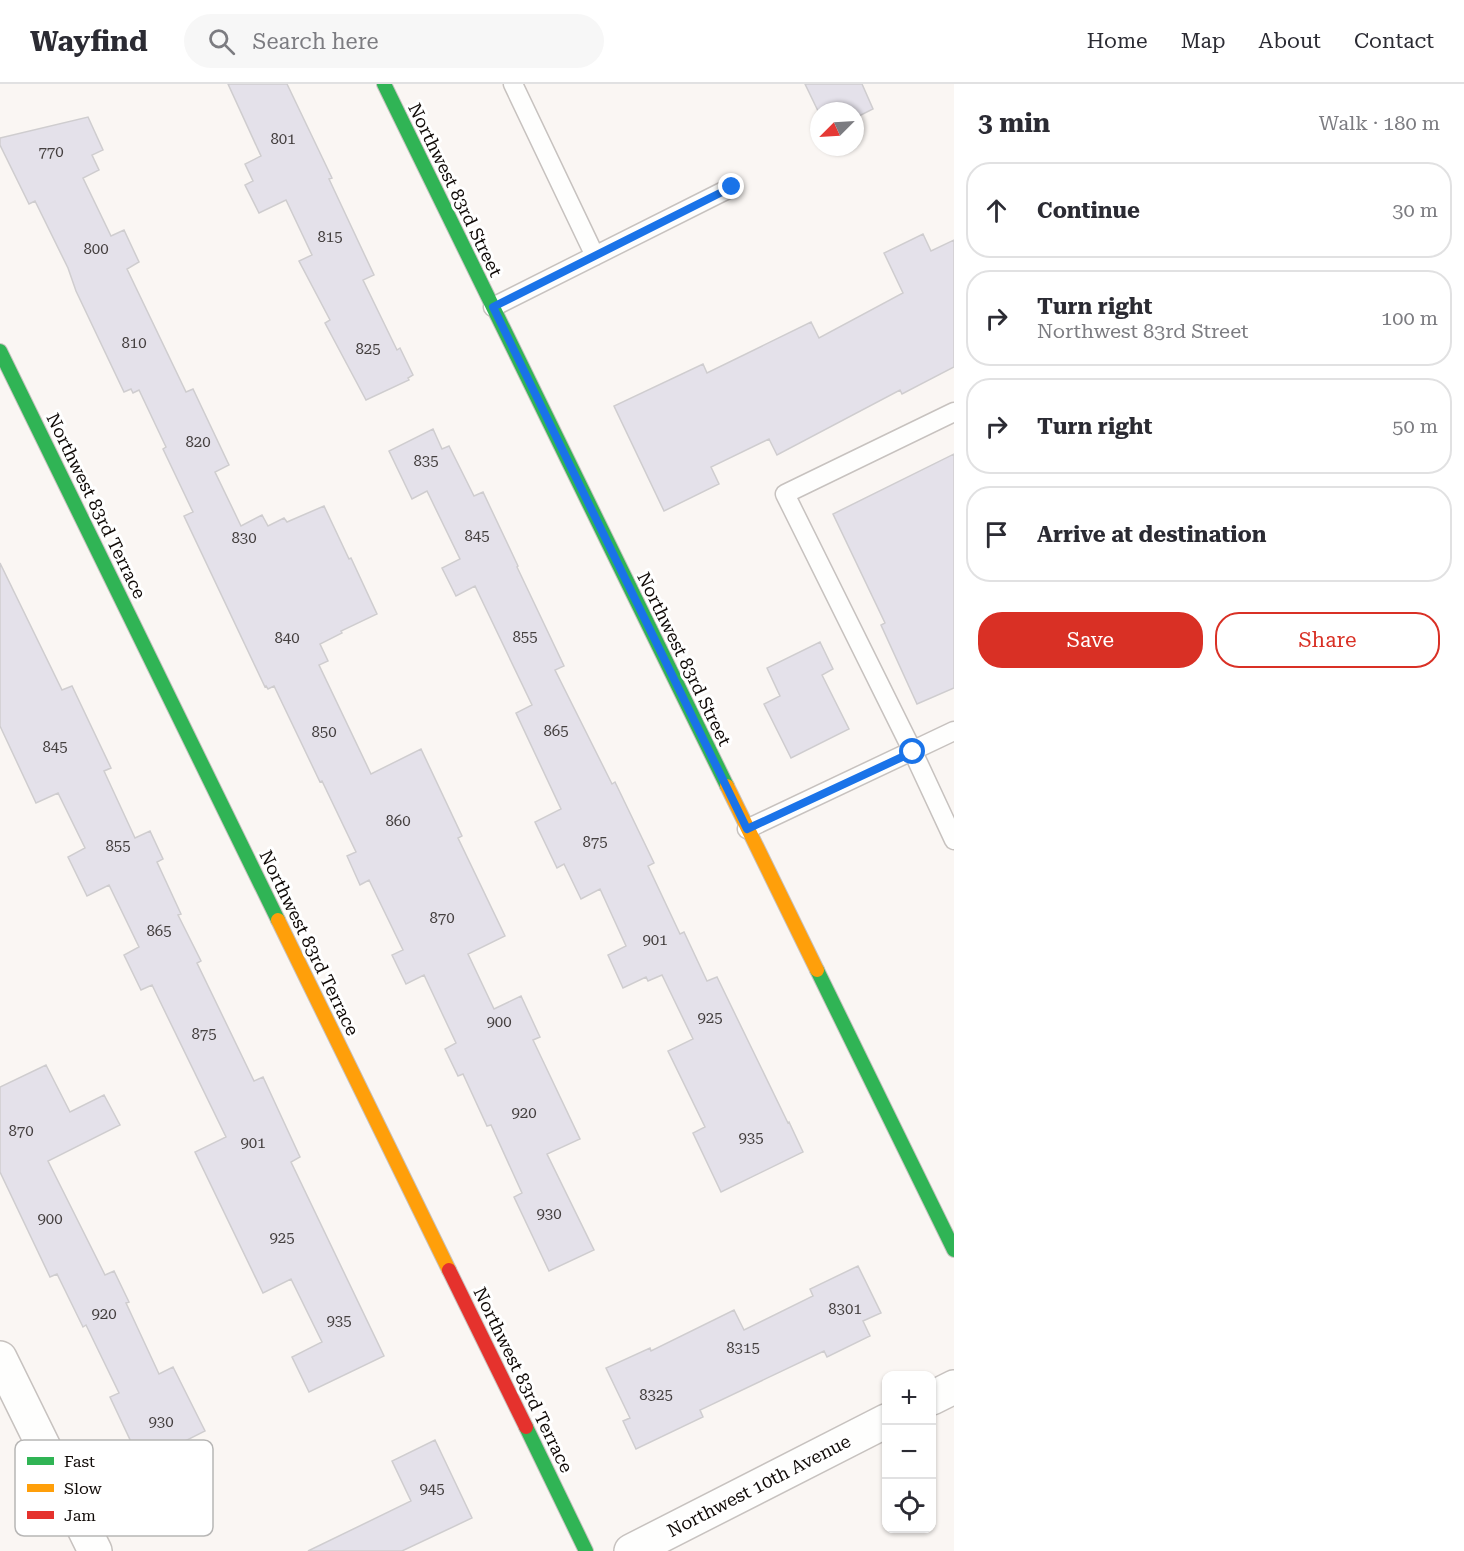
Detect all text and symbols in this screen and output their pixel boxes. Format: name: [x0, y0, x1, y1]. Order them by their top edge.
search box: [184, 14, 604, 68]
text: Wayfind: [30, 25, 148, 58]
icon: search: [205, 25, 238, 58]
text: Search here: [253, 29, 379, 54]
text: Home: [1087, 29, 1148, 53]
text: Map: [1181, 29, 1226, 53]
text: About: [1259, 29, 1321, 53]
text: Contact: [1354, 29, 1434, 53]
street label: Northwest 83rd Street: [404, 100, 507, 280]
north arrow: [810, 102, 864, 156]
text: 3 min: [978, 108, 1050, 138]
text: Walk · 180 m: [1319, 111, 1440, 135]
house number: 801: [270, 130, 296, 148]
house number: 770: [38, 143, 64, 161]
route end: [718, 173, 744, 199]
icon: ahead: [980, 194, 1013, 227]
text: Continue: [1037, 198, 1140, 223]
text: 30 m: [1392, 198, 1438, 222]
house number: 815: [317, 228, 343, 246]
house number: 800: [83, 240, 109, 258]
text: Turn right: [1037, 294, 1152, 319]
icon: right: [980, 302, 1013, 335]
text: 100 m: [1381, 306, 1438, 330]
text: Northwest 83rd Street: [1037, 319, 1249, 343]
house number: 810: [121, 334, 147, 352]
house number: 825: [355, 340, 381, 358]
street label: Northwest 83rd Terrace: [42, 410, 151, 602]
icon: right: [980, 410, 1013, 443]
text: Turn right: [1037, 414, 1152, 439]
text: 50 m: [1392, 414, 1438, 438]
house number: 820: [185, 433, 211, 451]
house number: 835: [413, 452, 439, 470]
icon: arrive: [980, 518, 1013, 551]
text: Arrive at destination: [1037, 522, 1266, 547]
house number: 845: [464, 527, 490, 545]
house number: 830: [231, 529, 257, 547]
street label: Northwest 83rd Street: [633, 569, 736, 749]
button: Save: [978, 612, 1203, 668]
button: Share: [1215, 612, 1440, 668]
house number: 855: [512, 628, 538, 646]
house number: 840: [274, 629, 300, 647]
house number: 865: [543, 722, 569, 740]
house number: 850: [311, 723, 337, 741]
house number: 845: [42, 738, 68, 756]
route start: [899, 738, 925, 764]
house number: 860: [385, 812, 411, 830]
house number: 875: [582, 833, 608, 851]
house number: 855: [105, 837, 131, 855]
street label: Northwest 83rd Terrace: [255, 847, 364, 1039]
house number: 870: [429, 909, 455, 927]
house number: 865: [146, 922, 172, 940]
house number: 901: [642, 931, 668, 949]
house number: 925: [697, 1009, 723, 1027]
house number: 900: [486, 1013, 512, 1031]
house number: 875: [191, 1025, 217, 1043]
house number: 920: [511, 1104, 537, 1122]
house number: 870: [8, 1122, 34, 1140]
house number: 935: [738, 1129, 764, 1147]
house number: 901: [240, 1134, 266, 1152]
house number: 930: [536, 1205, 562, 1223]
house number: 900: [37, 1210, 63, 1228]
house number: 925: [269, 1229, 295, 1247]
street label: Northwest 83rd Terrace: [469, 1284, 578, 1476]
house number: 8301: [828, 1300, 862, 1318]
house number: 920: [91, 1305, 117, 1323]
house number: 935: [326, 1312, 352, 1330]
house number: 8315: [726, 1339, 760, 1357]
map controls: [882, 1371, 936, 1533]
button: +: [882, 1371, 936, 1425]
house number: 8325: [639, 1386, 673, 1404]
house number: 930: [148, 1413, 174, 1431]
button: −: [882, 1425, 936, 1479]
street label: Northwest 10th Avenue: [664, 1430, 854, 1541]
legend: [15, 1440, 213, 1536]
text: Fast: [64, 1452, 95, 1471]
text: Slow: [64, 1479, 102, 1498]
button: locate: [882, 1479, 936, 1533]
house number: 945: [419, 1480, 445, 1498]
text: Jam: [64, 1506, 96, 1525]

